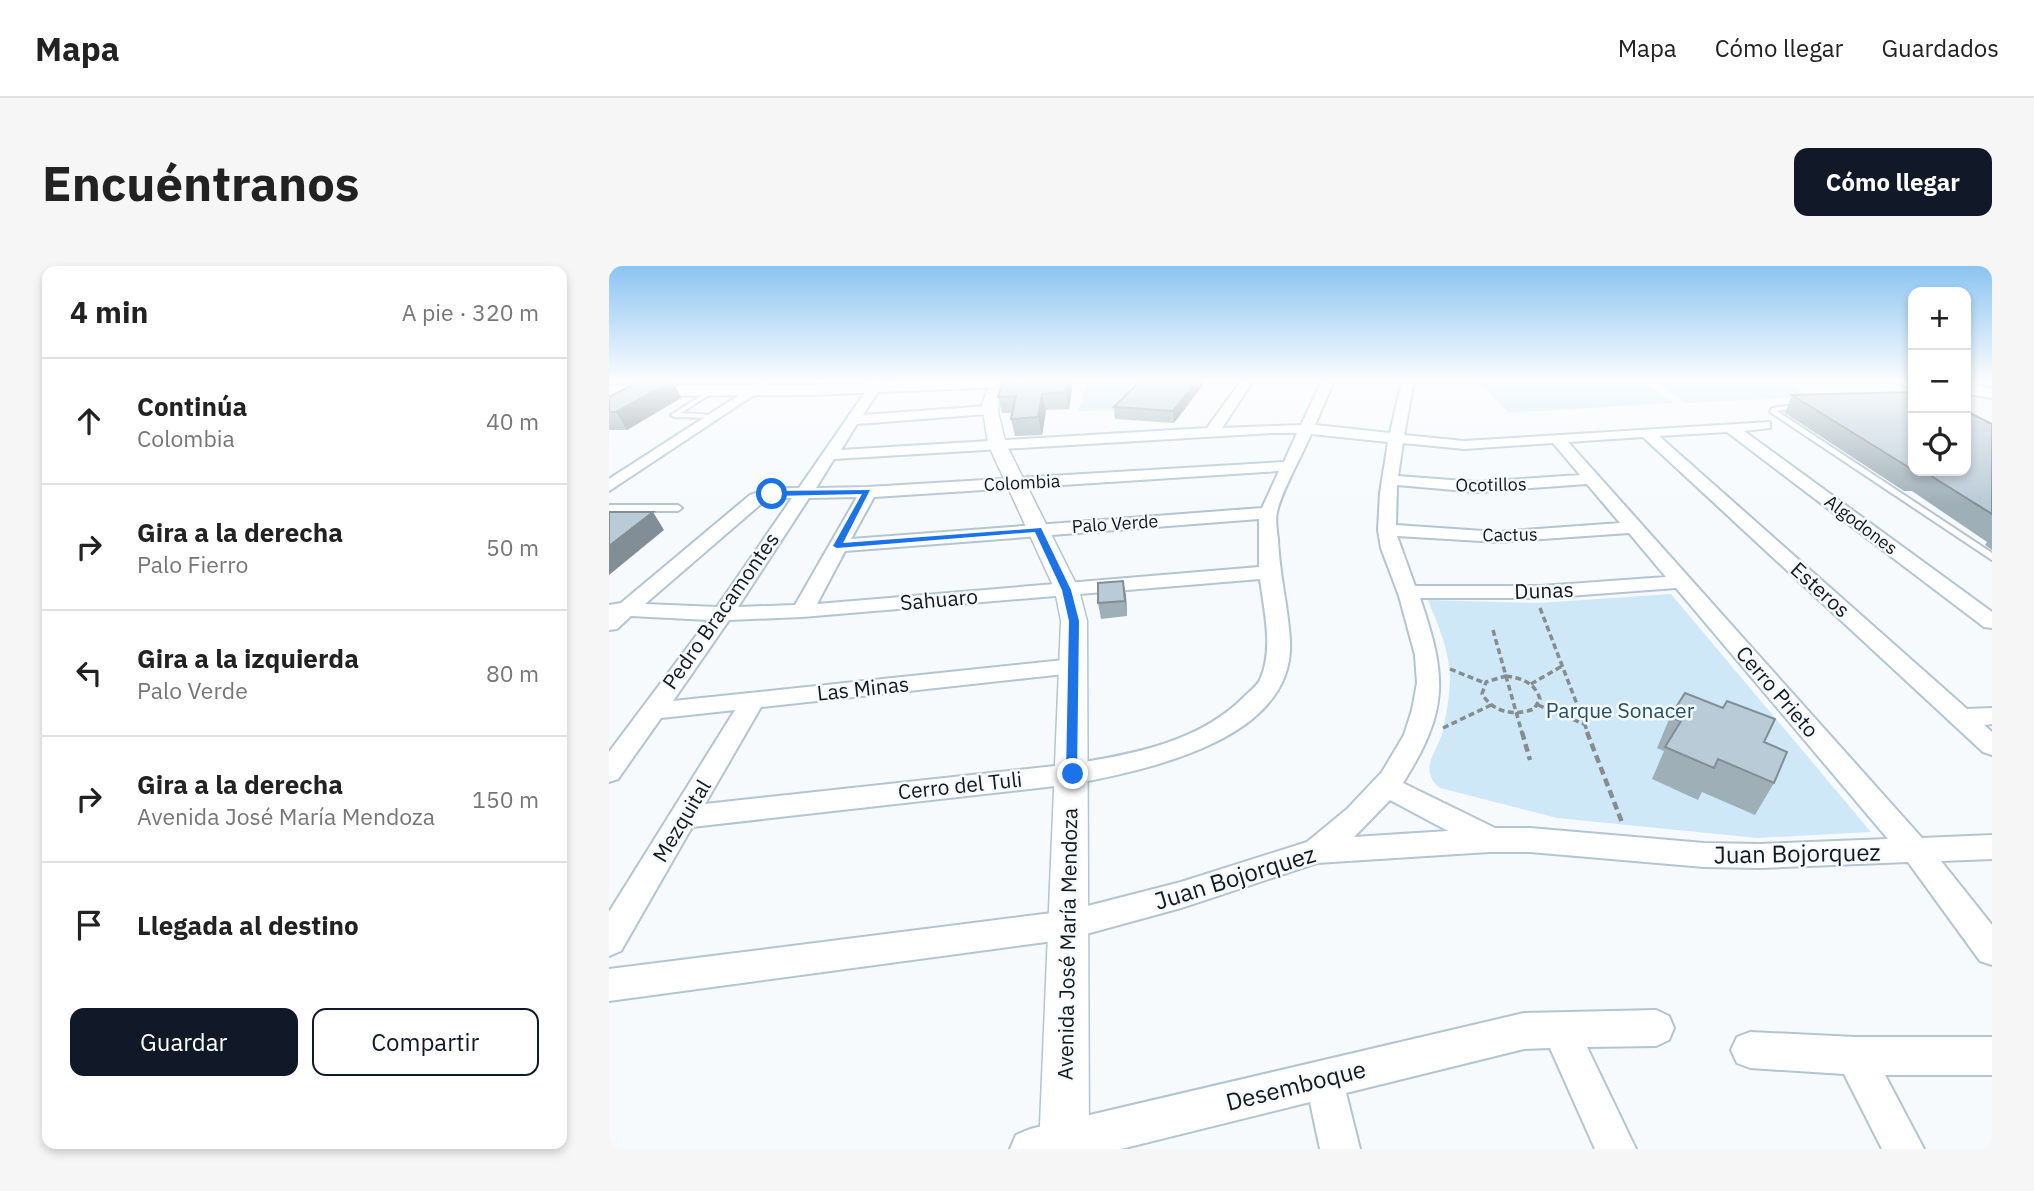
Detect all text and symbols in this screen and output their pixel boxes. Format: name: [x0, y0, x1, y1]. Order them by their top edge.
text: Mapa: [35, 27, 120, 70]
text: Mapa: [1618, 32, 1677, 64]
text: Cómo llegar: [1715, 32, 1843, 64]
text: Guardados: [1881, 32, 1999, 64]
button: Cómo llegar: [1794, 148, 1992, 216]
text: Encuéntranos: [42, 151, 360, 214]
map controls: [1908, 287, 1971, 476]
button: +: [1908, 287, 1971, 350]
text: 4 min: [70, 292, 148, 331]
text: A pie · 320 m: [402, 297, 539, 327]
button: −: [1908, 350, 1971, 413]
text: Continúa: [137, 389, 247, 423]
icon: ahead: [70, 402, 108, 440]
text: 40 m: [486, 406, 539, 436]
button: locate: [1908, 413, 1971, 476]
text: Colombia: [137, 423, 235, 453]
street label: Colombia: [983, 469, 1061, 496]
street label: Ocotillos: [1455, 472, 1527, 497]
route start: [756, 478, 787, 509]
street label: Algodones: [1820, 490, 1902, 559]
street label: Palo Verde: [1071, 509, 1159, 538]
text: Gira a la derecha: [137, 515, 343, 549]
street label: Cactus: [1482, 523, 1538, 546]
street label: Pedro Bracamontes: [655, 526, 785, 695]
icon: right: [70, 528, 108, 566]
text: 50 m: [486, 532, 539, 562]
text: Palo Fierro: [137, 549, 248, 579]
street label: Esteros: [1785, 555, 1856, 623]
street label: Dunas: [1514, 575, 1574, 605]
street label: Sahuaro: [899, 582, 979, 616]
street label: Cerro Prieto: [1730, 640, 1825, 743]
text: Gira a la izquierda: [137, 641, 359, 675]
icon: left: [70, 654, 108, 692]
text: 80 m: [486, 658, 539, 688]
street label: Las Minas: [815, 669, 910, 707]
text: Palo Verde: [137, 675, 248, 705]
park label: Parque Sonacer: [1546, 696, 1695, 724]
route end: [1057, 758, 1088, 789]
street label: Cerro del Tuli: [896, 765, 1023, 805]
text: Gira a la derecha: [137, 767, 343, 801]
street label: Mezquital: [646, 774, 717, 867]
icon: right: [70, 780, 108, 818]
text: 150 m: [472, 784, 539, 814]
text: Avenida José María Mendoza: [137, 801, 435, 831]
street label: Avenida José María Mendoza: [1051, 808, 1083, 1080]
street label: Juan Bojorquez: [1713, 836, 1881, 870]
street label: Juan Bojorquez: [1150, 837, 1319, 917]
icon: arrive: [70, 906, 108, 944]
text: Llegada al destino: [137, 908, 359, 942]
button: Guardar: [70, 1008, 298, 1076]
button: Compartir: [312, 1008, 539, 1076]
street label: Desemboque: [1222, 1052, 1369, 1118]

